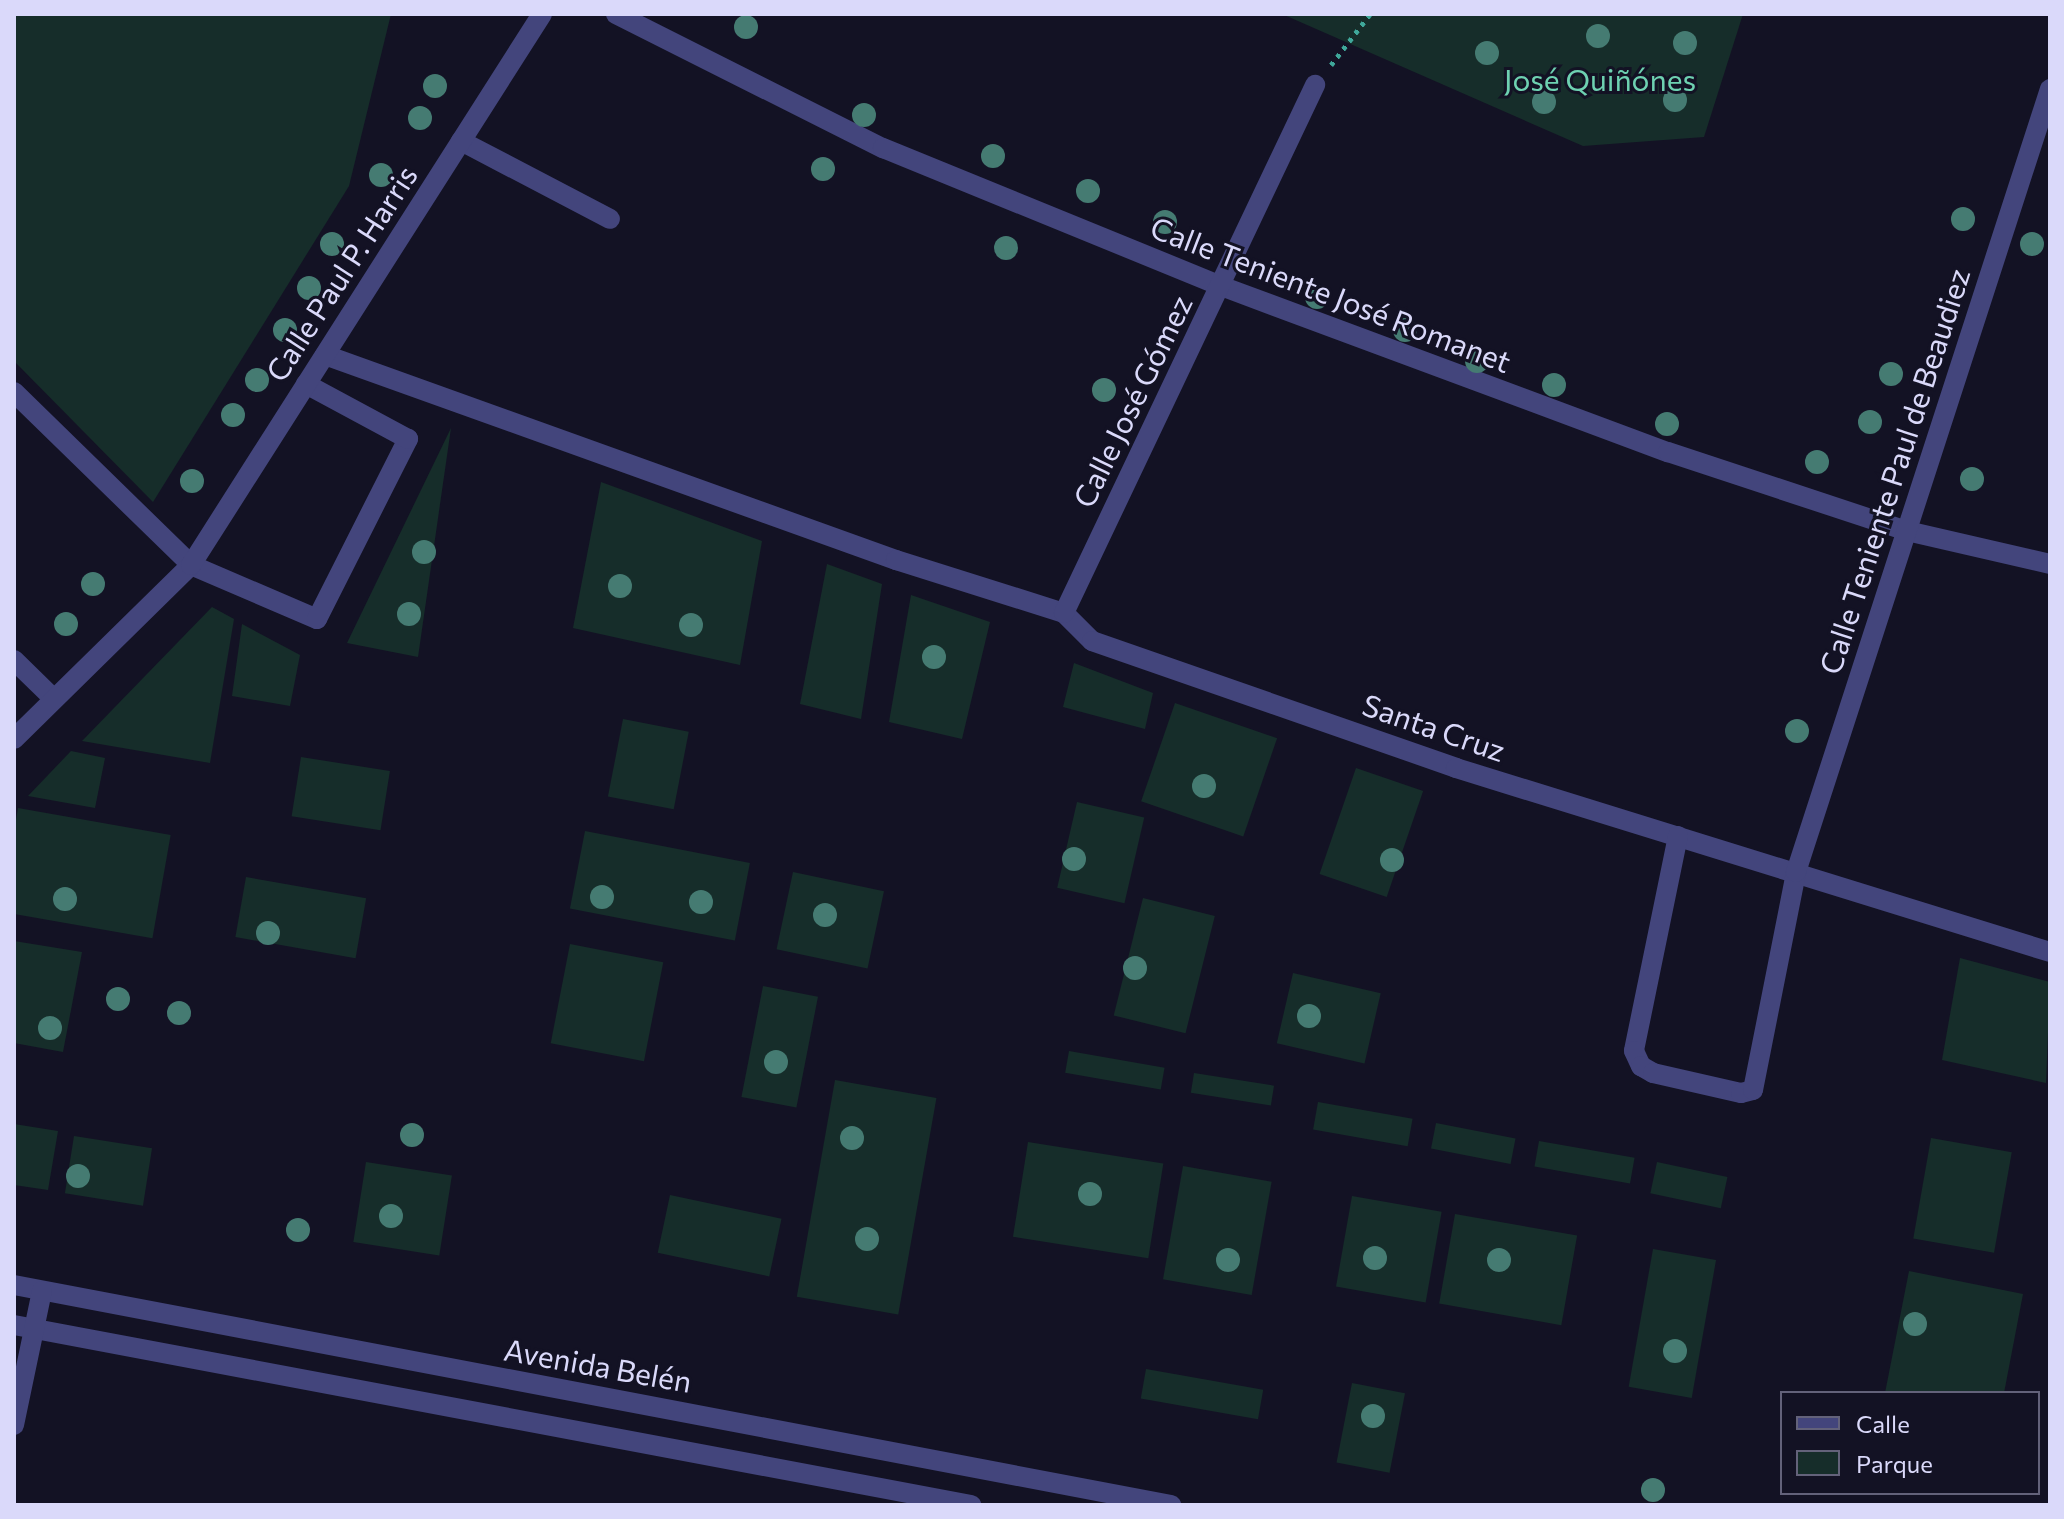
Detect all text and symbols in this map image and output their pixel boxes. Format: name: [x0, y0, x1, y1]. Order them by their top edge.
park label: José Quiñónes: [1504, 61, 1696, 97]
street label: Calle Paul P. Harris: [258, 158, 424, 388]
street label: Calle Teniente José Romanet: [1146, 209, 1516, 379]
street label: Calle Teniente Paul de Beaudiez: [1811, 264, 1977, 678]
street label: Calle José Gómez: [1065, 289, 1199, 513]
street label: Santa Cruz: [1358, 686, 1510, 768]
street label: Avenida Belén: [501, 1331, 695, 1399]
legend: [1780, 1391, 2040, 1495]
text: Calle: [1856, 1409, 1910, 1438]
text: Parque: [1856, 1449, 1933, 1478]

